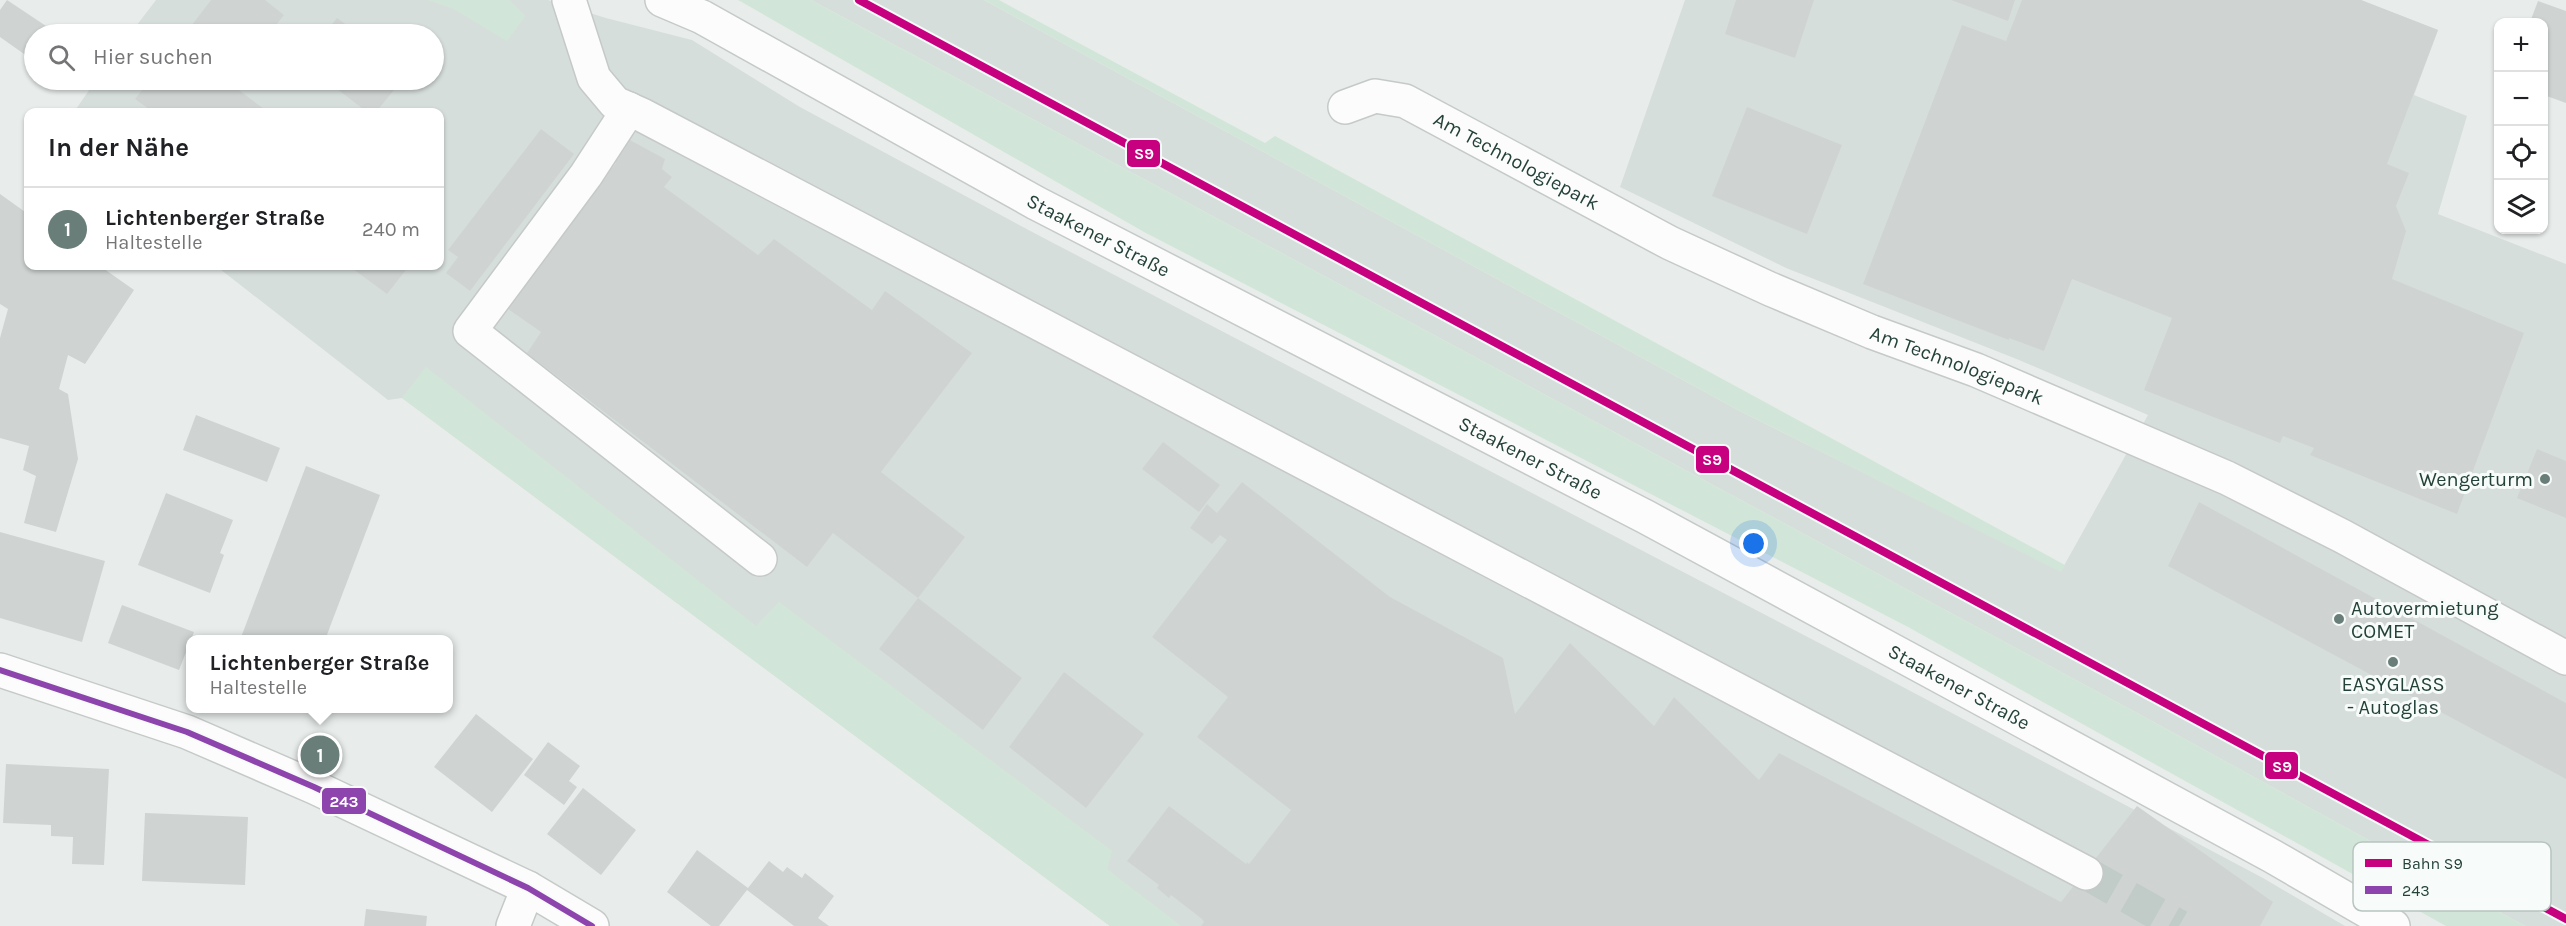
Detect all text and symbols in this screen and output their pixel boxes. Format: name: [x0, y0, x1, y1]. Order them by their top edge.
map controls: [2494, 18, 2548, 234]
button: +: [2494, 18, 2548, 72]
search box: [24, 24, 444, 90]
icon: search: [45, 41, 78, 74]
text: Hier suchen: [93, 44, 213, 70]
button: −: [2494, 72, 2548, 126]
street label: Am Technologiepark: [1430, 108, 1603, 215]
button: locate: [2494, 126, 2548, 180]
text: In der Nähe: [48, 132, 189, 163]
line badge: S9: [1126, 139, 1161, 168]
text: S9: [1134, 144, 1154, 163]
button: layers: [2494, 180, 2548, 234]
street label: Staakener Straße: [1023, 189, 1174, 282]
text: Lichtenberger Straße: [105, 205, 325, 231]
text: 1: [64, 218, 71, 241]
text: 240 m: [362, 218, 420, 241]
text: Haltestelle: [105, 231, 203, 254]
street label: Am Technologiepark: [1867, 321, 2047, 410]
street label: Staakener Straße: [1455, 412, 1606, 504]
line badge: S9: [1695, 445, 1730, 474]
text: S9: [1702, 450, 1722, 469]
place label: Wengerturm: [2419, 468, 2533, 491]
marker: Wengerturm: [2538, 472, 2552, 486]
your location: [1739, 529, 1768, 558]
place label: Autovermietung COMET: [2351, 597, 2499, 643]
marker: Autovermietung COMET: [2332, 612, 2346, 626]
popup: [186, 635, 453, 713]
street label: Staakener Straße: [1884, 639, 2034, 735]
text: Lichtenberger Straße: [210, 650, 429, 676]
marker: EASYGLASS - Autoglas: [2386, 655, 2400, 669]
place label: EASYGLASS - Autoglas: [2341, 673, 2445, 719]
text: Haltestelle: [210, 676, 307, 699]
pin: 1: [300, 732, 340, 777]
line badge: S9: [2264, 751, 2299, 780]
text: S9: [2272, 757, 2292, 776]
line badge: 243: [321, 787, 367, 815]
text: 243: [329, 792, 359, 811]
legend: [2353, 842, 2551, 911]
text: Bahn S9: [2402, 854, 2463, 873]
text: 243: [2402, 881, 2430, 900]

